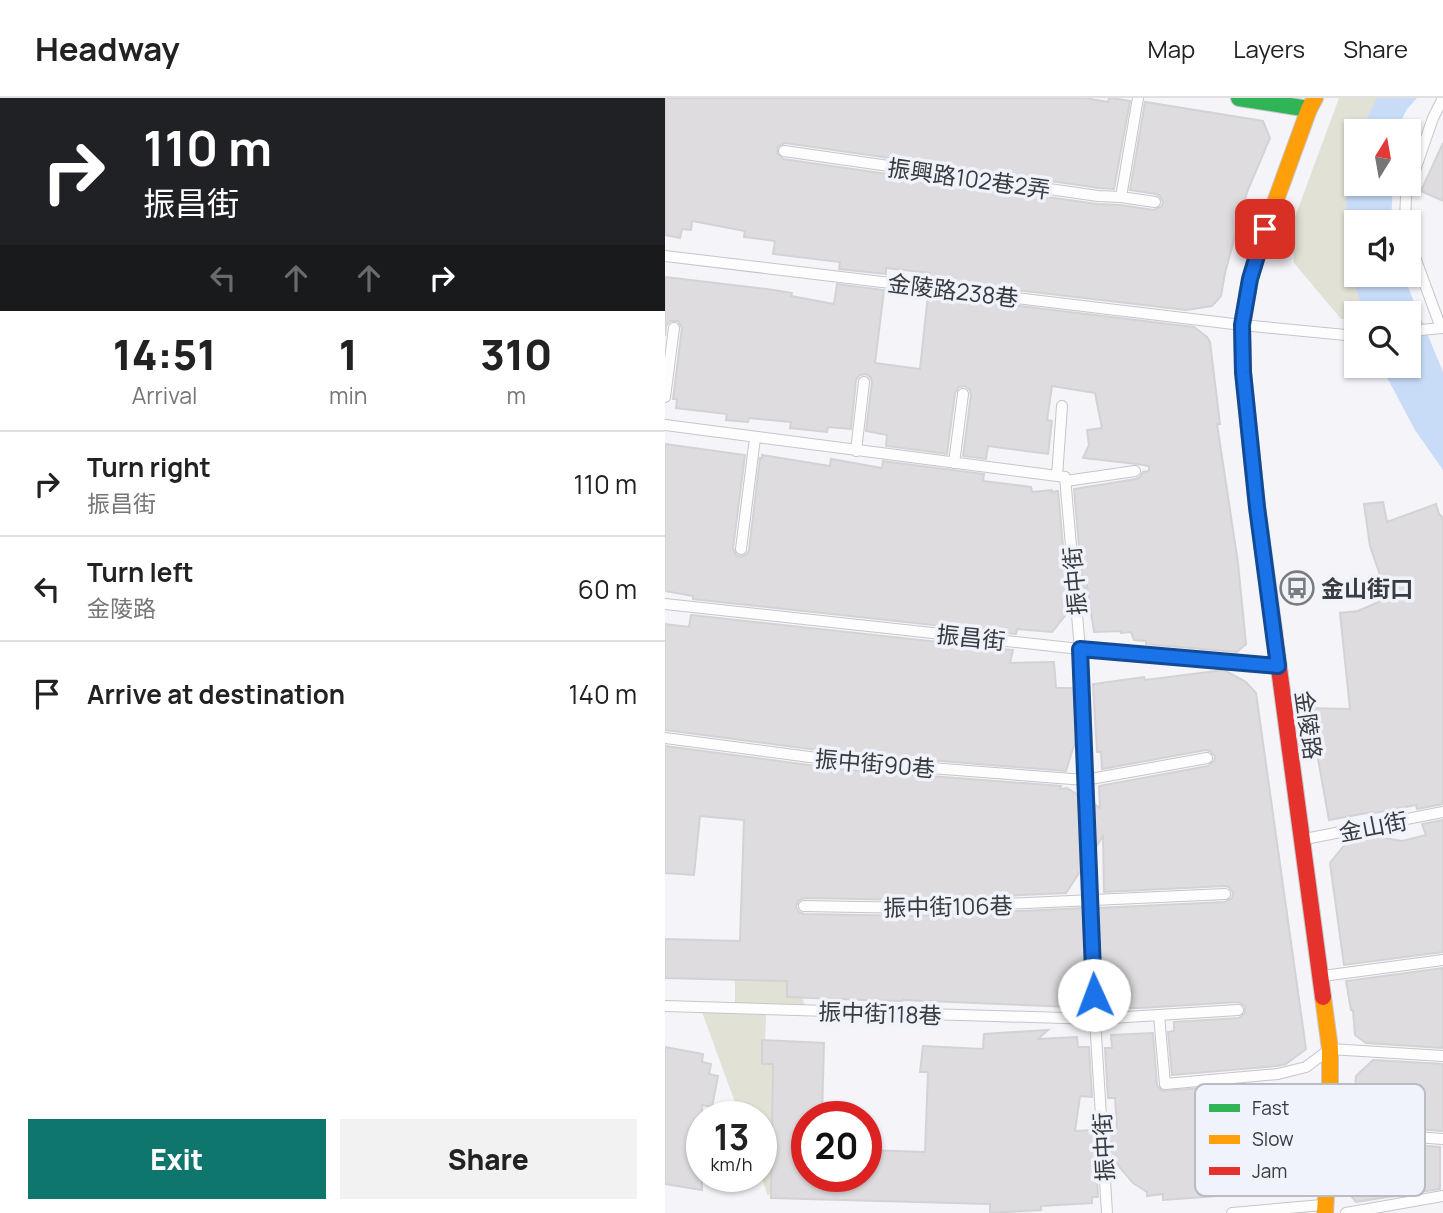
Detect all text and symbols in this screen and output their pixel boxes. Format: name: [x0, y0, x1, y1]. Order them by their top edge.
text: Headway: [35, 26, 180, 71]
text: Map: [1148, 32, 1195, 65]
text: Layers: [1233, 32, 1305, 65]
text: Share: [1343, 32, 1408, 65]
text: 110 m: [143, 114, 272, 181]
north arrow: [1344, 119, 1421, 196]
map controls: [1344, 119, 1421, 378]
icon: right: [28, 126, 119, 217]
street label: 振興路102巷2弄: [885, 151, 1053, 205]
text: 振昌街: [143, 181, 239, 225]
pin: [1235, 199, 1295, 259]
icon: arrive: [1246, 210, 1284, 248]
button: sound: [1344, 210, 1421, 287]
icon: left: [204, 259, 242, 297]
icon: ahead: [277, 259, 315, 297]
icon: ahead: [350, 259, 388, 297]
icon: right: [423, 259, 461, 297]
street label: 金陵路238巷: [886, 266, 1020, 314]
button: search: [1344, 301, 1421, 378]
text: 14:51: [113, 325, 216, 383]
text: 1: [339, 325, 358, 383]
text: 310: [480, 325, 552, 383]
text: Arrival: [132, 379, 197, 411]
text: min: [329, 379, 368, 411]
text: m: [506, 379, 526, 411]
text: Turn right: [87, 449, 211, 485]
icon: right: [28, 465, 66, 503]
text: 110 m: [574, 466, 637, 502]
text: 振昌街: [87, 487, 156, 519]
street label: 振中街: [1055, 545, 1093, 617]
text: Turn left: [87, 554, 194, 590]
bus stop icon: 金山街口: [1278, 569, 1316, 607]
icon: left: [28, 570, 66, 608]
text: 60 m: [578, 571, 637, 607]
place label: 金山街口: [1321, 572, 1413, 604]
text: 金陵路: [87, 592, 156, 624]
street label: 振昌街: [935, 617, 1007, 657]
icon: arrive: [28, 675, 66, 713]
text: Arrive at destination: [87, 676, 345, 712]
text: 140 m: [568, 676, 637, 712]
street label: 金陵路: [1288, 689, 1330, 761]
street label: 振中街90巷: [814, 742, 936, 784]
street label: 金山街: [1336, 804, 1410, 848]
street label: 振中街106巷: [883, 889, 1013, 923]
position arrow: [1057, 958, 1131, 1032]
street label: 振中街118巷: [818, 995, 942, 1031]
legend: [1195, 1084, 1425, 1196]
text: Fast: [1252, 1095, 1289, 1121]
speed limit sign: 20: [791, 1101, 882, 1192]
street label: 振中街: [1085, 1112, 1121, 1182]
text: 13: [714, 1113, 749, 1161]
button: Exit: [28, 1119, 326, 1199]
button: Share: [340, 1119, 637, 1199]
text: Slow: [1252, 1126, 1294, 1152]
text: km/h: [711, 1152, 752, 1176]
text: Jam: [1252, 1158, 1287, 1184]

